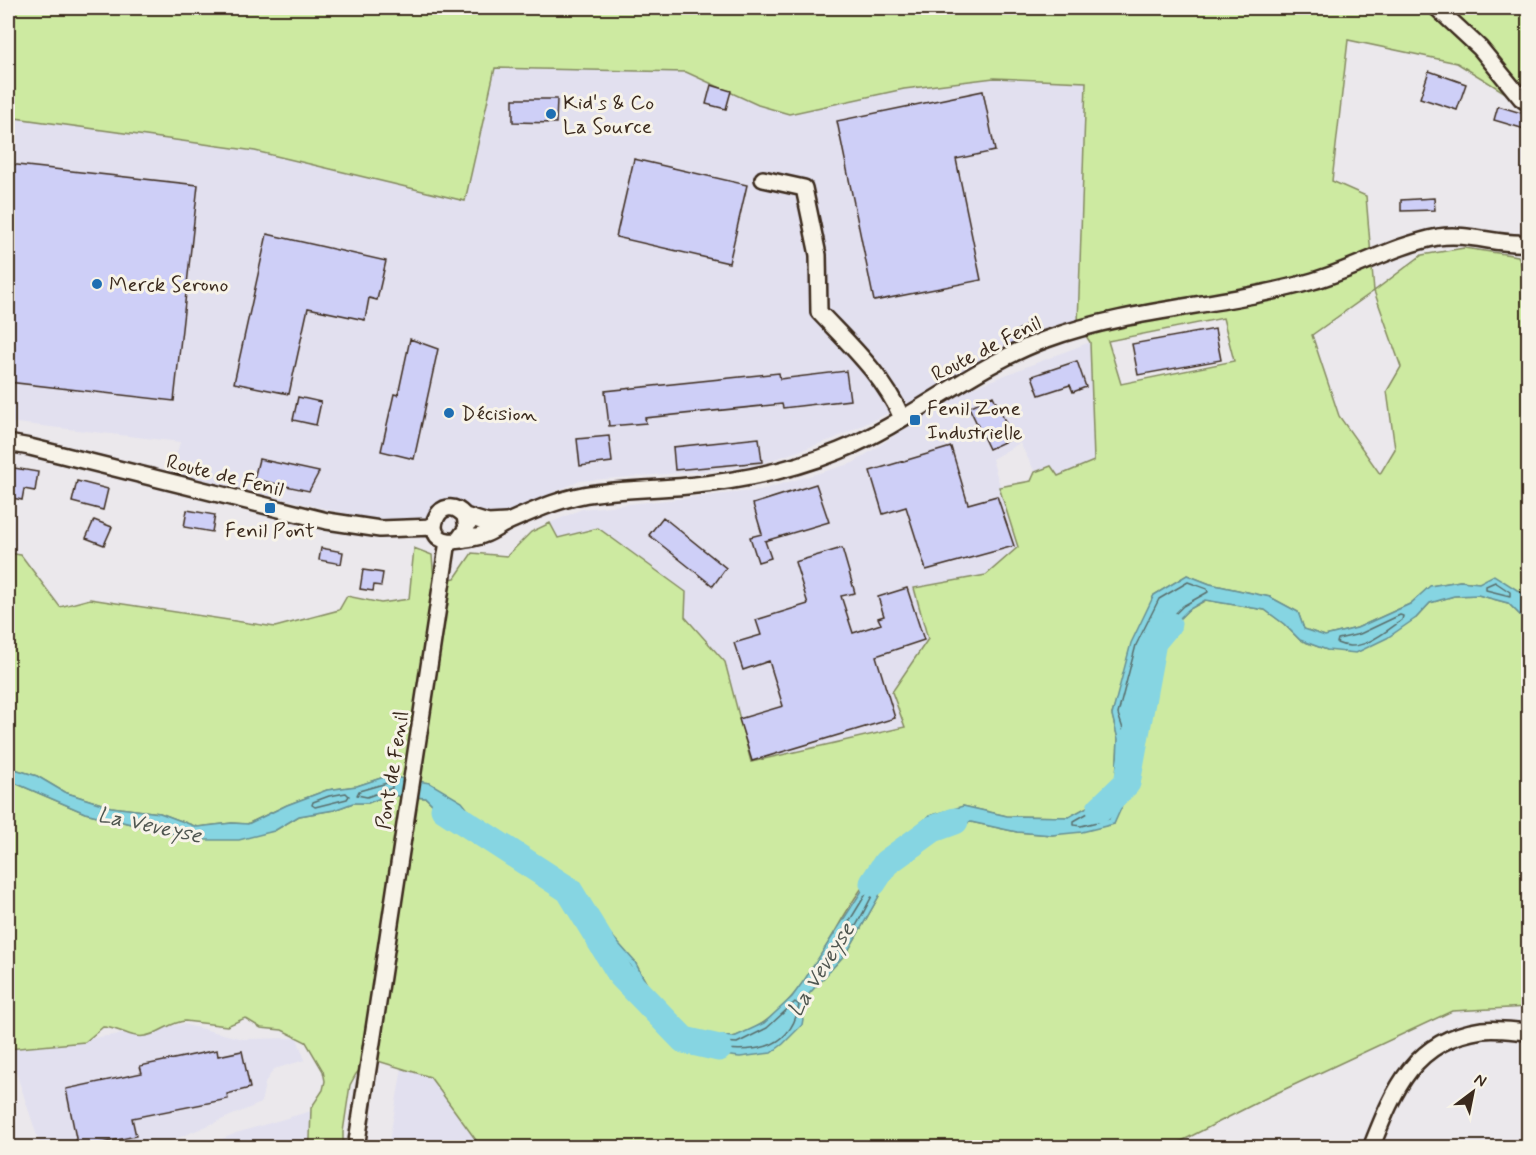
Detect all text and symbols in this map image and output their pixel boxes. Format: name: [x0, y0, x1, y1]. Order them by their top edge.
place label: Kid's & Co La Source: [563, 89, 654, 141]
marker: Kid's & Co La Source: [544, 107, 558, 121]
place label: Merck Serono: [109, 271, 228, 299]
marker: Merck Serono: [90, 277, 104, 291]
street label: Route de Fenil: [927, 309, 1046, 389]
place label: Fenil Zone Industrielle: [927, 395, 1023, 447]
place label: Décision: [461, 400, 537, 428]
marker: Décision: [442, 406, 456, 420]
marker: Fenil Zone Industrielle: [908, 413, 922, 427]
street label: Route de Fenil: [163, 448, 286, 504]
marker: Fenil Pont: [263, 501, 277, 515]
place label: Fenil Pont: [225, 517, 315, 545]
street label: Pont de Fenil: [370, 709, 416, 831]
water label: La Veveyse: [95, 801, 205, 851]
water label: La Veveyse: [782, 917, 862, 1022]
north arrow: [1443, 1062, 1503, 1122]
text: N: [1470, 1069, 1490, 1092]

